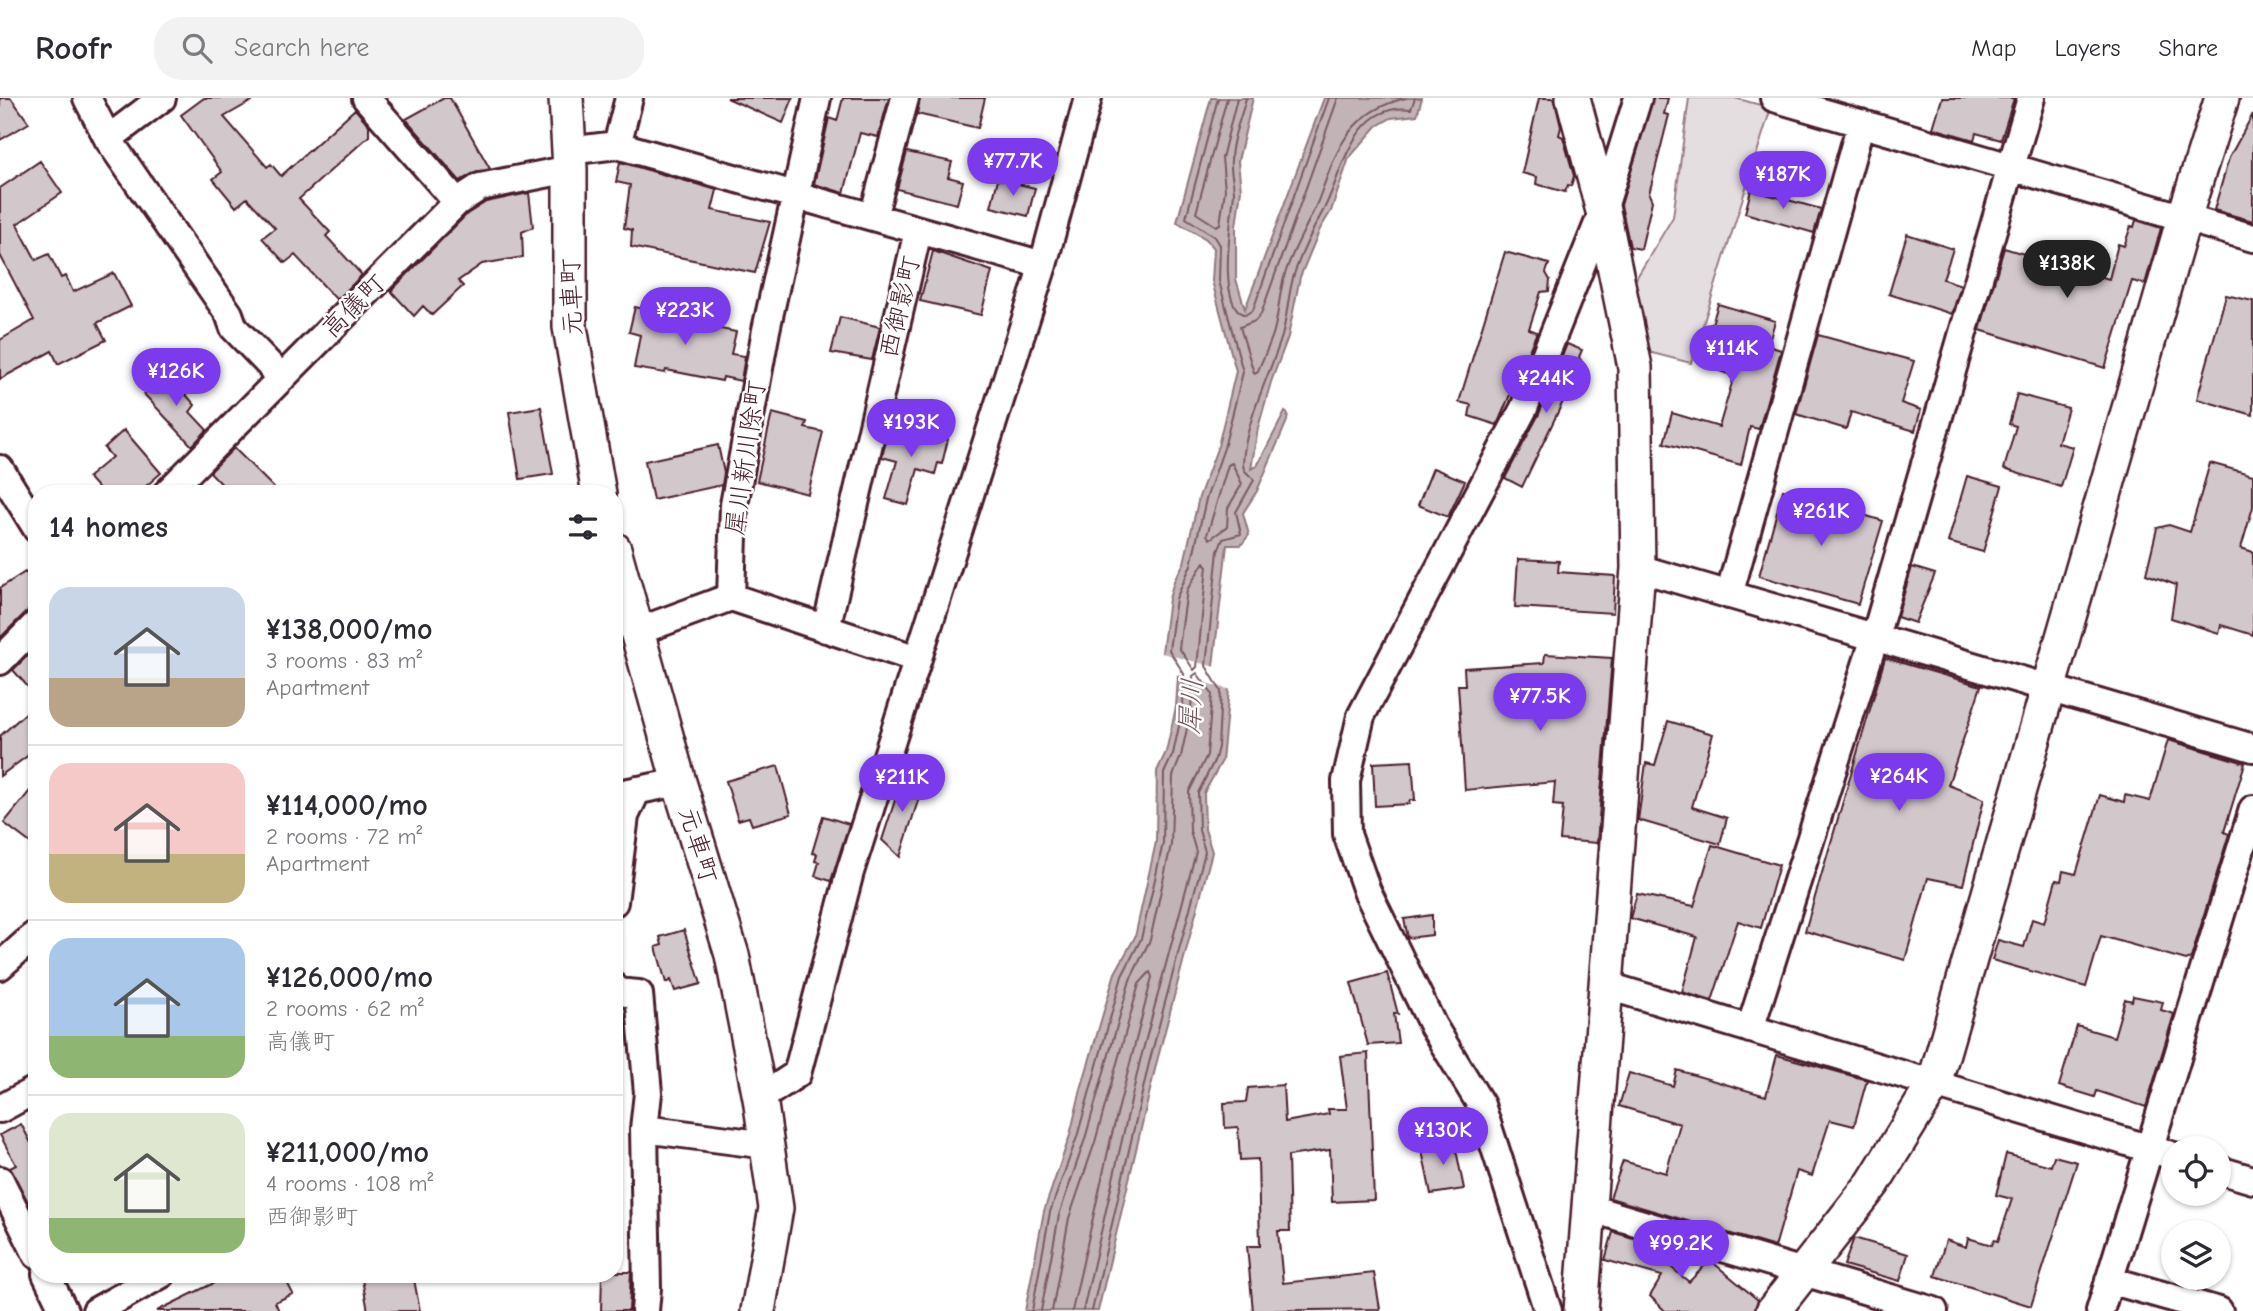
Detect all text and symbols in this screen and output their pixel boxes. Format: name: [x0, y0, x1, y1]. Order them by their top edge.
search box: [154, 17, 644, 80]
text: Roofr: [35, 29, 112, 67]
icon: search: [178, 29, 216, 67]
text: Search here: [234, 33, 369, 63]
text: Map: [1971, 34, 2017, 62]
text: Layers: [2055, 34, 2120, 62]
text: Share: [2158, 34, 2218, 62]
pin: ¥77.7K: [956, 139, 1070, 198]
text: ¥77.7K: [983, 147, 1043, 174]
pin: ¥187K: [1734, 152, 1832, 211]
text: ¥187K: [1755, 160, 1811, 187]
pin: ¥138K: [2018, 240, 2116, 300]
text: ¥138K: [2039, 249, 2095, 276]
street label: 西御影町: [874, 253, 926, 361]
street label: 元車町: [556, 257, 588, 337]
street label: 高儀町: [316, 268, 392, 344]
pin: ¥223K: [636, 288, 734, 347]
text: ¥223K: [656, 296, 714, 323]
pin: ¥114K: [1683, 326, 1781, 385]
text: ¥114K: [1706, 334, 1758, 361]
pin: ¥126K: [127, 348, 225, 408]
pin: ¥244K: [1497, 356, 1595, 415]
text: ¥126K: [148, 357, 204, 384]
text: ¥244K: [1518, 364, 1574, 391]
street label: 犀川新川除町: [720, 379, 772, 537]
pin: ¥193K: [862, 400, 960, 459]
text: ¥193K: [883, 408, 939, 435]
pin: ¥261K: [1772, 489, 1870, 548]
text: ¥261K: [1793, 497, 1849, 524]
icon: filters: [564, 508, 602, 546]
text: 14 homes: [49, 510, 168, 545]
text: ¥138,000/mo: [266, 612, 432, 647]
icon: home: [105, 615, 189, 699]
text: 3 rooms · 83 m²: [266, 647, 422, 674]
text: Apartment: [266, 674, 369, 701]
pin: ¥77.5K: [1483, 674, 1597, 733]
water label: 犀川: [1173, 677, 1209, 735]
text: ¥77.5K: [1509, 682, 1571, 709]
pin: ¥211K: [853, 754, 951, 814]
pin: ¥264K: [1850, 754, 1948, 813]
text: ¥264K: [1870, 762, 1928, 789]
text: ¥211K: [875, 763, 929, 790]
text: ¥114,000/mo: [266, 788, 428, 823]
icon: home: [105, 791, 189, 875]
street label: 元車町: [672, 803, 724, 887]
text: 2 rooms · 72 m²: [266, 823, 422, 850]
text: Apartment: [266, 850, 369, 877]
text: ¥126,000/mo: [266, 960, 433, 995]
icon: home: [105, 966, 189, 1050]
text: 2 rooms · 62 m²: [266, 995, 424, 1022]
text: 高儀町: [266, 1028, 335, 1055]
pin: ¥130K: [1394, 1108, 1492, 1167]
text: ¥130K: [1414, 1116, 1472, 1143]
text: ¥211,000/mo: [266, 1135, 429, 1170]
map controls: [2161, 1136, 2231, 1290]
button: locate: [2161, 1136, 2231, 1206]
icon: home: [105, 1141, 189, 1225]
text: 4 rooms · 108 m²: [266, 1170, 433, 1197]
text: 西御影町: [266, 1203, 358, 1230]
pin: ¥99.2K: [1624, 1220, 1738, 1280]
button: layers: [2161, 1220, 2231, 1290]
text: ¥99.2K: [1649, 1229, 1713, 1256]

